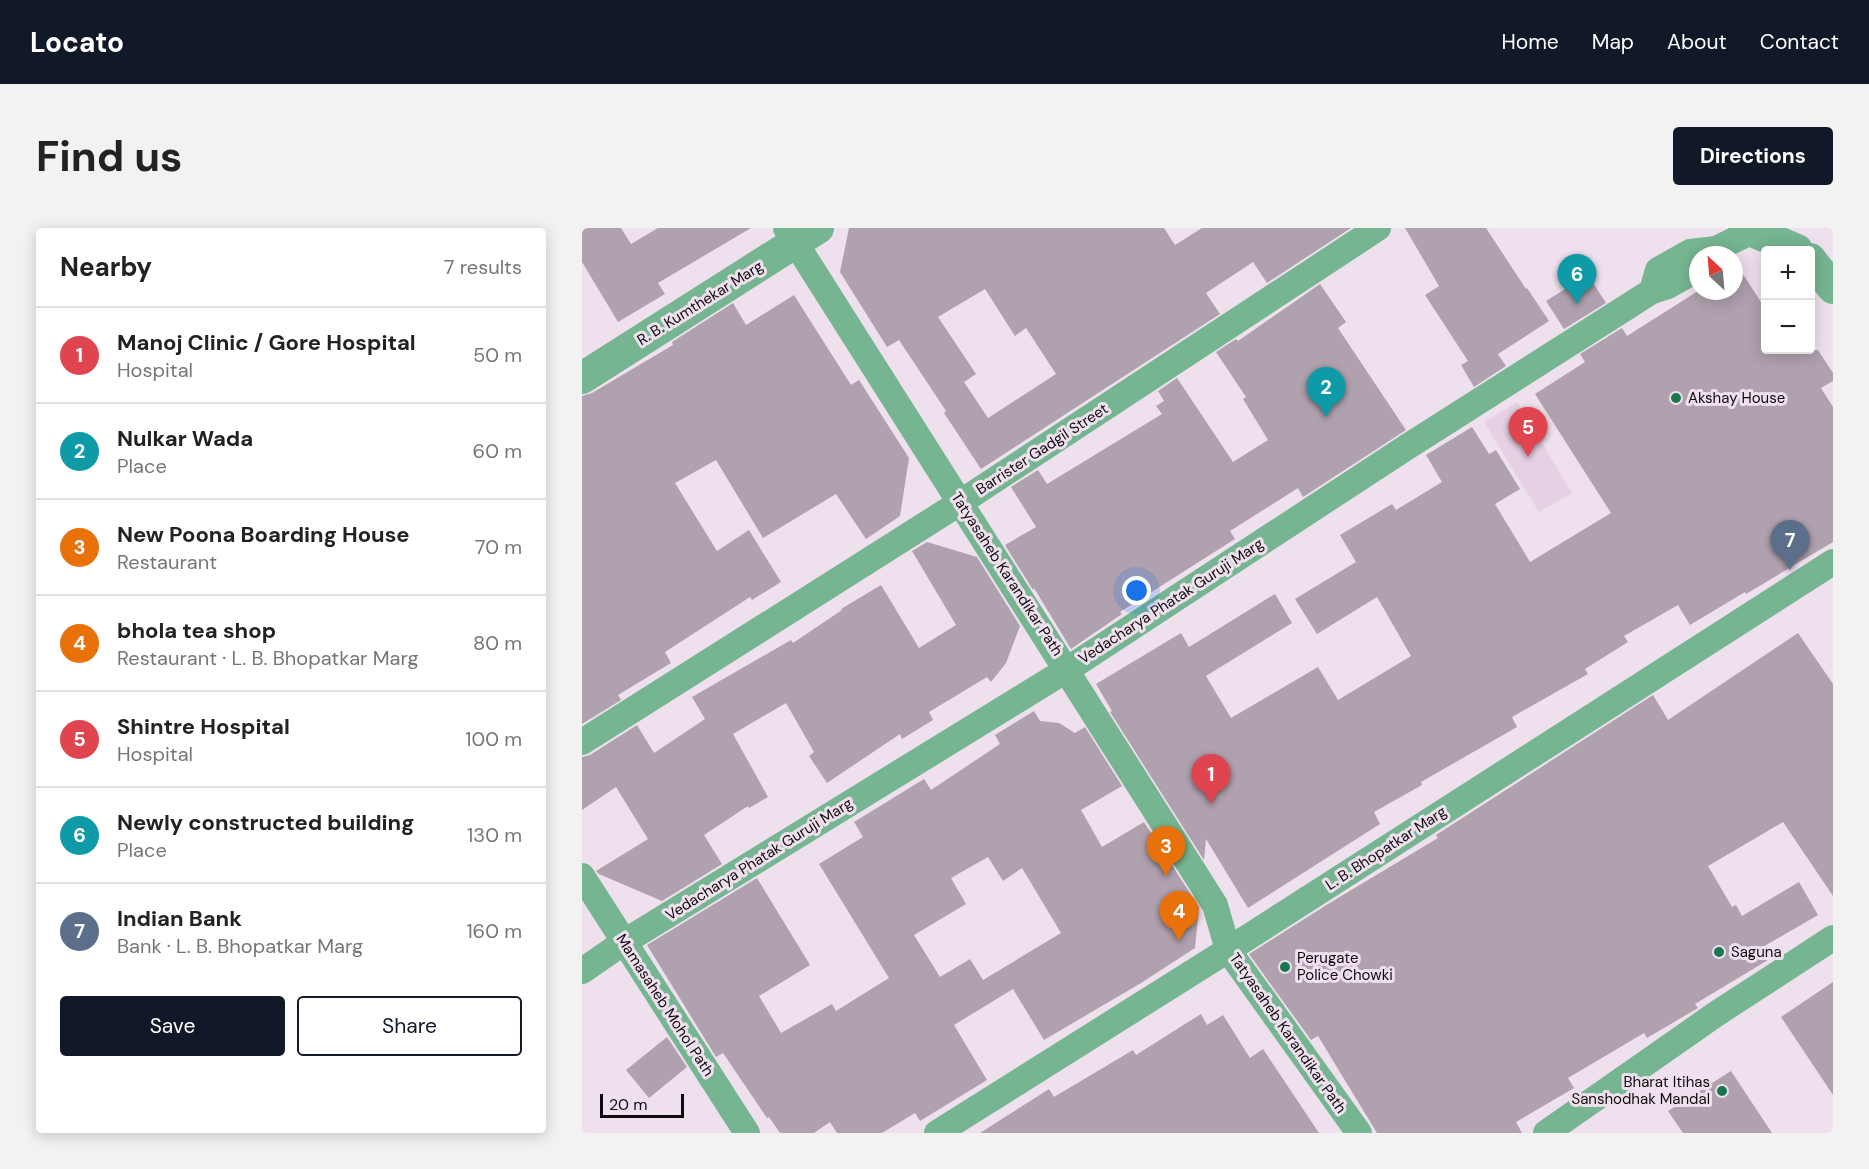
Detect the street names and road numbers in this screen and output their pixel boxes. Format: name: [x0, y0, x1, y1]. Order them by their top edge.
street label: R. B. Kumthekar Marg: [633, 256, 767, 350]
street label: Barrister Gadgil Street: [972, 399, 1112, 499]
street label: Tatyasaheb Karandikar Path: [947, 488, 1067, 660]
street label: Vedacharya Phatak Guruji Marg: [1075, 534, 1267, 668]
street label: Vedacharya Phatak Guruji Marg: [662, 793, 856, 925]
street label: L. B. Bhopatkar Marg: [1322, 801, 1450, 895]
street label: Mamasaheb Mohol Path: [611, 930, 719, 1080]
street label: Tatyasaheb Karandikar Path: [1225, 949, 1351, 1117]

